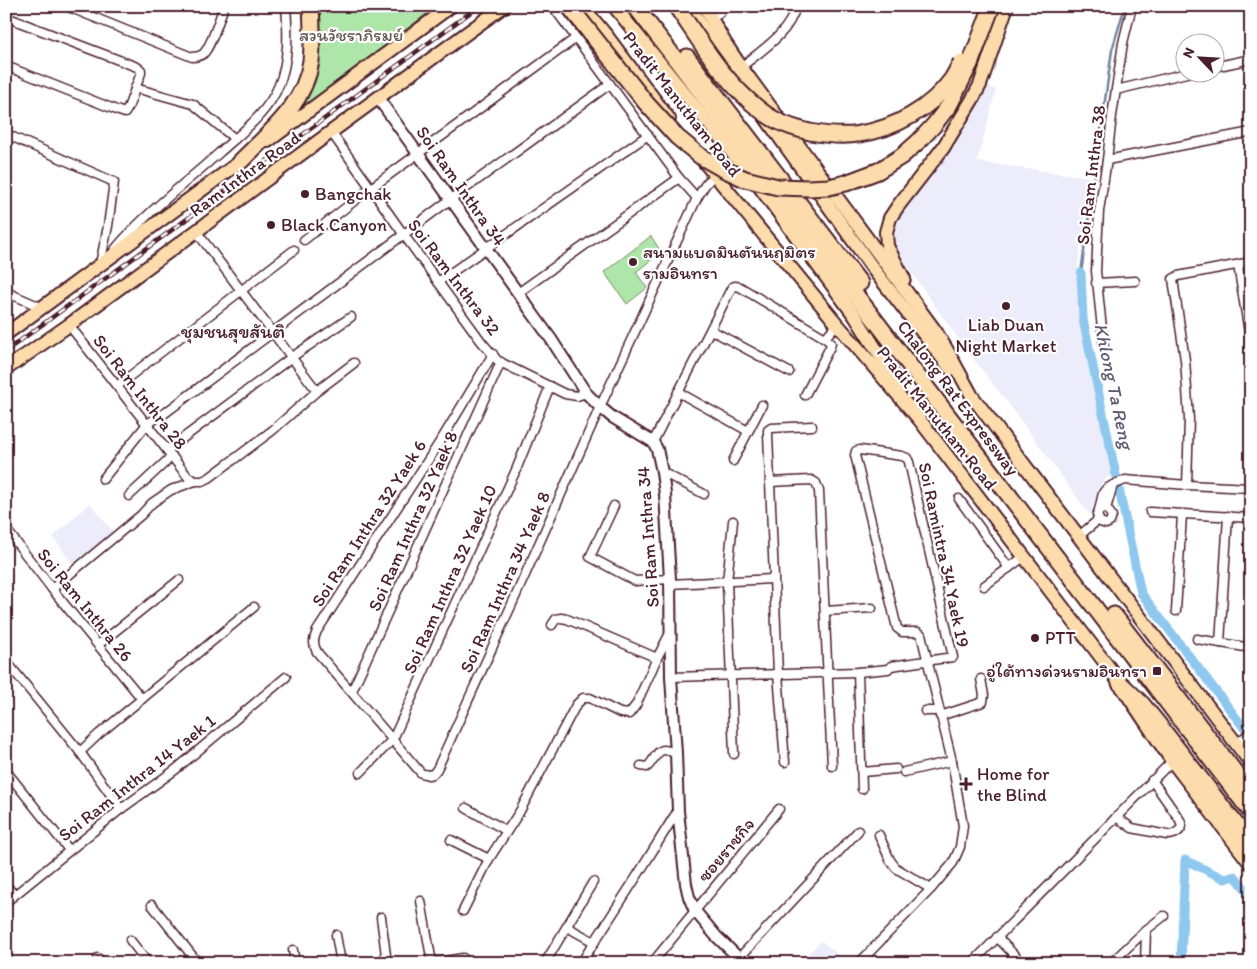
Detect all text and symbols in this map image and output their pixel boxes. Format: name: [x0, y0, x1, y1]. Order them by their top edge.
park label: สวนวัชราภิรมย์: [299, 24, 403, 46]
street label: Pradit Manutham Road: [618, 27, 746, 182]
north arrow: [1174, 32, 1224, 82]
text: N: [1179, 45, 1198, 61]
street label: Soi Ram Inthra 38: [1072, 104, 1110, 246]
street label: Soi Ram Inthra 34: [411, 122, 511, 250]
street label: Ram Inthra Road: [185, 126, 305, 222]
place label: Bangchak: [315, 183, 391, 205]
marker: Bangchak: [299, 188, 311, 200]
place label: Black Canyon: [281, 214, 387, 236]
street label: Soi Ram Inthra 32: [403, 215, 505, 340]
marker: Black Canyon: [265, 219, 277, 231]
place label: สนามแบดมินตันนฤมิตร รามอินทรา: [643, 241, 816, 284]
marker: สนามแบดมินตันนฤมิตร รามอินทรา: [627, 256, 639, 268]
marker: Liab Duan Night Market: [1000, 300, 1012, 312]
place label: Liab Duan Night Market: [955, 314, 1057, 357]
street label: Chalong Rat Expressway: [892, 316, 1024, 480]
district label: ชุมชนสุขสันติ: [181, 320, 285, 344]
water label: Khlong Ta Reng: [1089, 321, 1139, 453]
street label: Soi Ram Inthra 28: [88, 330, 192, 454]
street label: Pradit Manutham Road: [872, 342, 1002, 495]
street label: Soi Ram Inthra 32 Yaek 8: [363, 427, 463, 615]
street label: Soi Ram Inthra 32 Yaek 6: [307, 435, 431, 611]
street label: Soi Ramintra 34 Yaek 19: [914, 460, 974, 650]
street label: Soi Ram Inthra 34: [632, 466, 664, 608]
street label: Soi Ram Inthra 32 Yaek 10: [398, 481, 502, 677]
street label: Soi Ram Inthra 34 Yaek 8: [455, 488, 555, 676]
street label: Soi Ram Inthra 26: [33, 544, 137, 666]
place label: PTT: [1045, 627, 1075, 649]
marker: PTT: [1029, 632, 1041, 644]
place label: อู่ใต้ทางด่วนรามอินทรา: [986, 660, 1147, 682]
marker: อู่ใต้ทางด่วนรามอินทรา: [1151, 665, 1163, 677]
street label: Soi Ram Inthra 14 Yaek 1: [54, 710, 220, 846]
place label: Home for the Blind: [977, 763, 1050, 806]
marker: Home for the Blind: [959, 777, 973, 791]
street label: ซอยราชกิจ: [693, 813, 759, 887]

